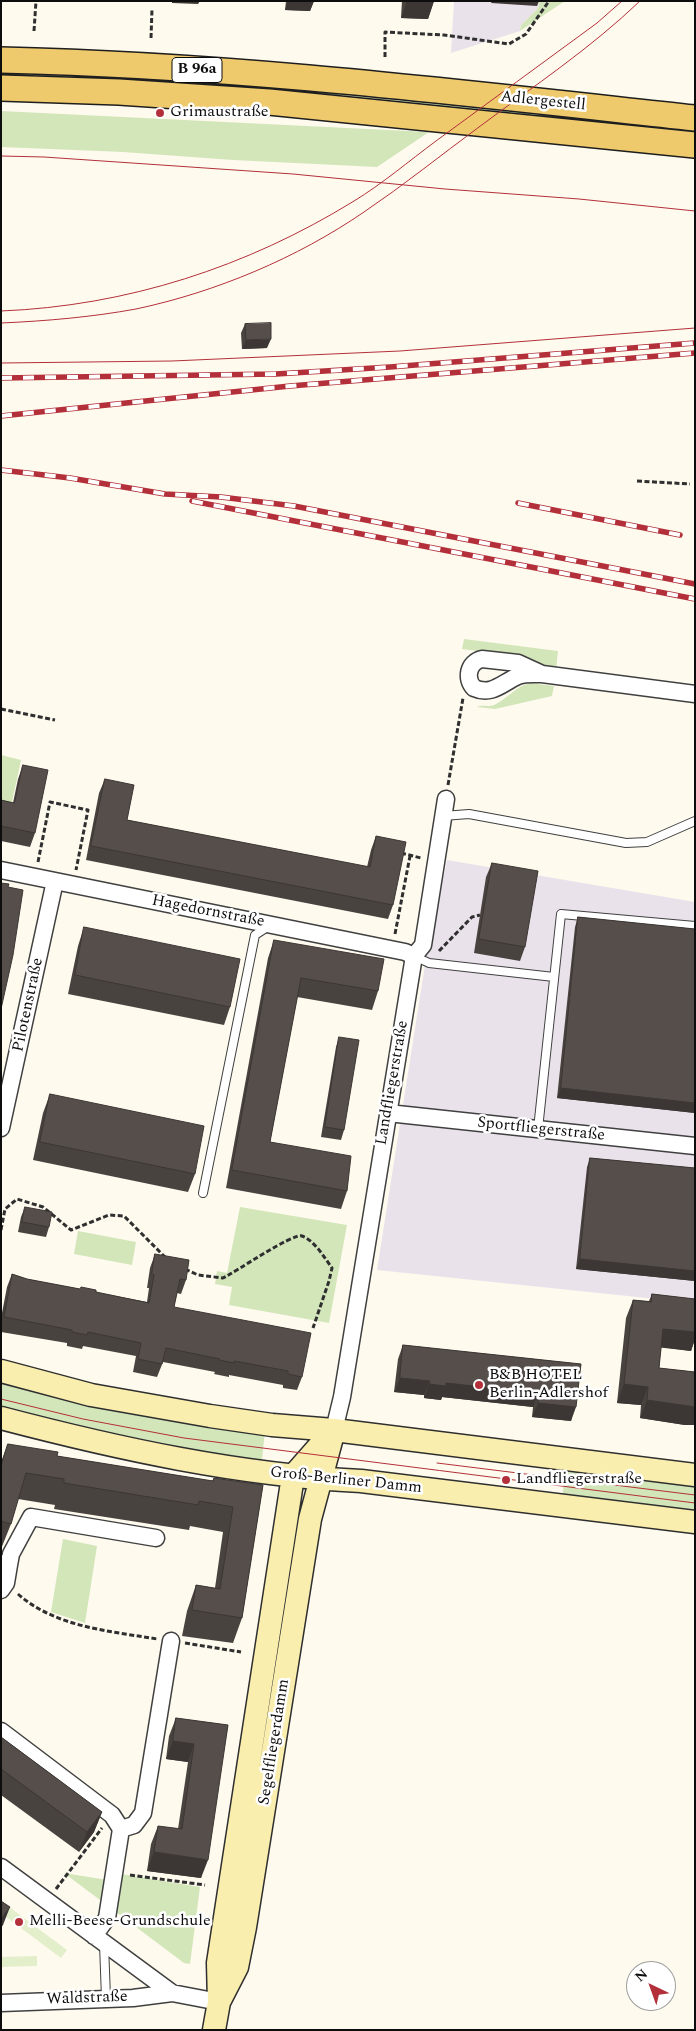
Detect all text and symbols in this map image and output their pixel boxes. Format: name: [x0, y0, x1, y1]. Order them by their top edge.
road number: B 96a: [172, 58, 222, 82]
street label: Adlergestell: [500, 88, 586, 116]
place label: Grimaustraße: [170, 103, 268, 123]
marker: Grimaustraße: [154, 107, 166, 119]
street label: Hagedornstraße: [150, 892, 266, 932]
street label: Pilotenstraße: [10, 956, 48, 1054]
street label: Landfliegerstraße: [373, 1019, 413, 1147]
street label: Sportfliegerstraße: [476, 1114, 606, 1146]
place label: B&B HOTEL Berlin-Adlershof: [489, 1366, 608, 1404]
marker: B&B HOTEL Berlin-Adlershof: [473, 1379, 485, 1391]
street label: Groß-Berliner Damm: [269, 1463, 423, 1499]
place label: Landfliegerstraße: [516, 1470, 642, 1490]
marker: Landfliegerstraße: [500, 1474, 512, 1486]
street label: Segelfliegerdamm: [256, 1678, 294, 1806]
place label: Melli-Beese-Grundschule: [29, 1912, 211, 1932]
marker: Melli-Beese-Grundschule: [13, 1916, 25, 1928]
north arrow: [626, 1961, 676, 2011]
text: N: [630, 1964, 653, 1987]
street label: Waldstraße: [46, 1988, 128, 2010]

